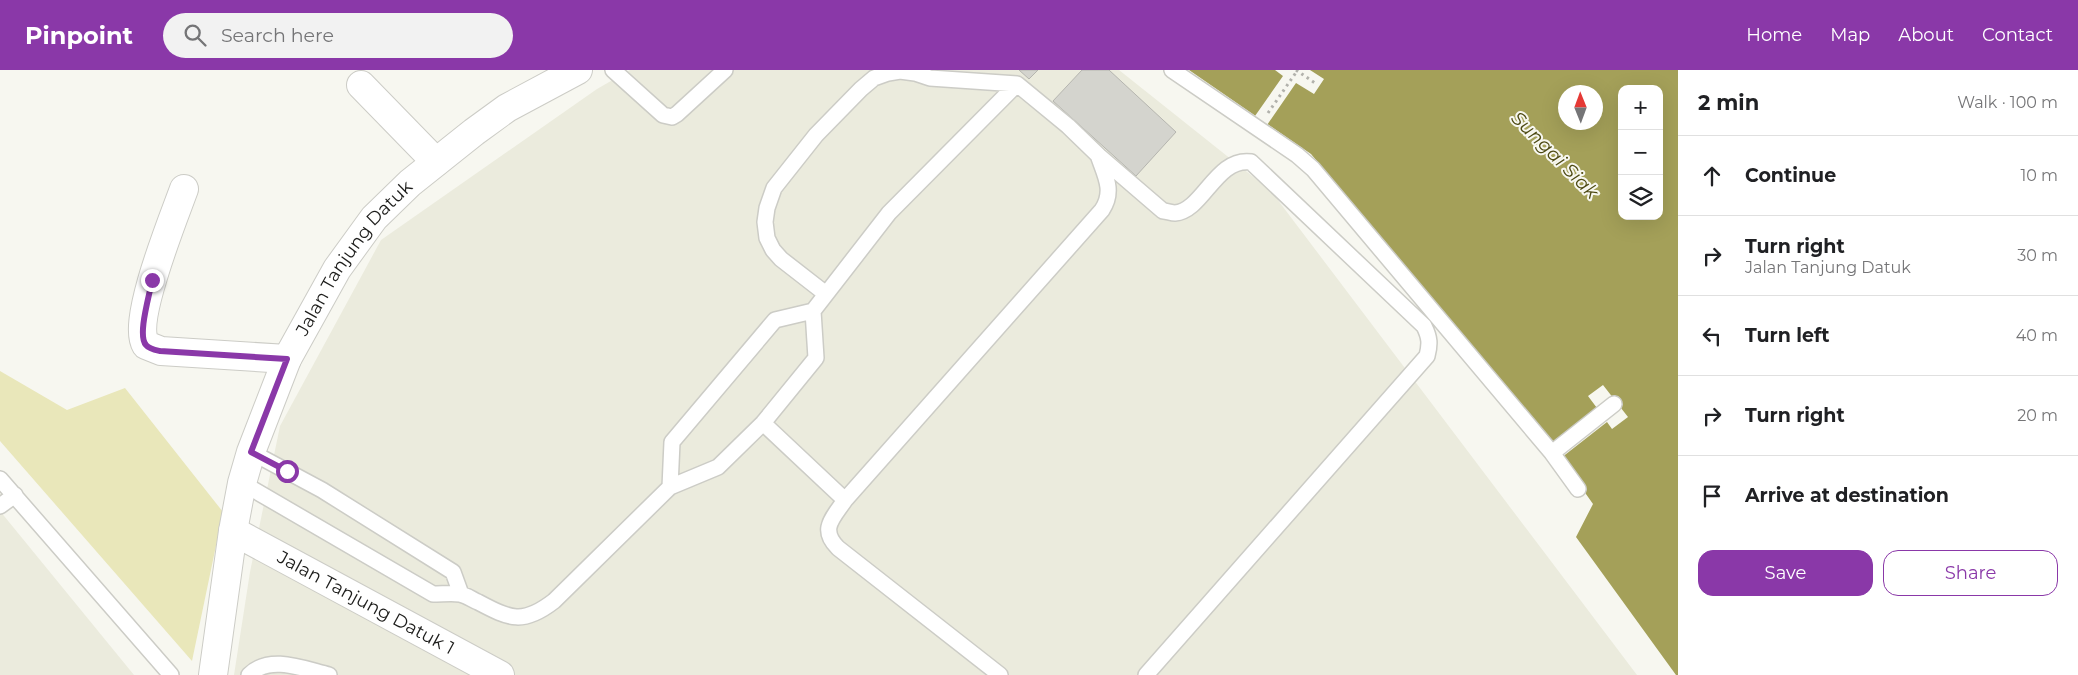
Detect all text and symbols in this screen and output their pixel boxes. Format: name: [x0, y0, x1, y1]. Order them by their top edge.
search box: [163, 13, 513, 58]
text: Pinpoint: [25, 21, 133, 50]
icon: search: [181, 21, 209, 49]
text: Search here: [221, 24, 334, 47]
text: Home: [1746, 24, 1802, 46]
text: Map: [1830, 24, 1870, 46]
text: About: [1898, 24, 1954, 46]
text: Contact: [1982, 24, 2053, 46]
north arrow: [1558, 85, 1603, 130]
map controls: [1618, 85, 1663, 220]
button: +: [1618, 85, 1663, 130]
text: 2 min: [1698, 90, 1759, 115]
text: Walk · 100 m: [1957, 93, 2058, 112]
water label: Sungai Siak: [1506, 106, 1604, 204]
button: −: [1618, 130, 1663, 175]
icon: ahead: [1698, 162, 1726, 190]
text: Continue: [1745, 164, 1836, 187]
text: 10 m: [2020, 166, 2058, 185]
button: layers: [1618, 175, 1663, 220]
street label: Jalan Tanjung Datuk: [291, 176, 417, 340]
text: Turn right: [1745, 235, 1845, 258]
icon: right: [1698, 242, 1726, 270]
text: 30 m: [2017, 246, 2058, 265]
text: Jalan Tanjung Datuk: [1745, 258, 1911, 277]
route end: [141, 269, 164, 292]
icon: left: [1698, 322, 1726, 350]
text: Turn left: [1745, 324, 1830, 347]
text: 40 m: [2016, 326, 2058, 345]
icon: right: [1698, 402, 1726, 430]
text: Turn right: [1745, 404, 1845, 427]
text: 20 m: [2017, 406, 2058, 425]
route start: [276, 460, 299, 483]
icon: arrive: [1698, 482, 1726, 510]
text: Arrive at destination: [1745, 484, 1949, 507]
street label: Jalan Tanjung Datuk 1: [273, 546, 458, 659]
button: Save: [1698, 550, 1873, 596]
button: Share: [1883, 550, 2058, 596]

